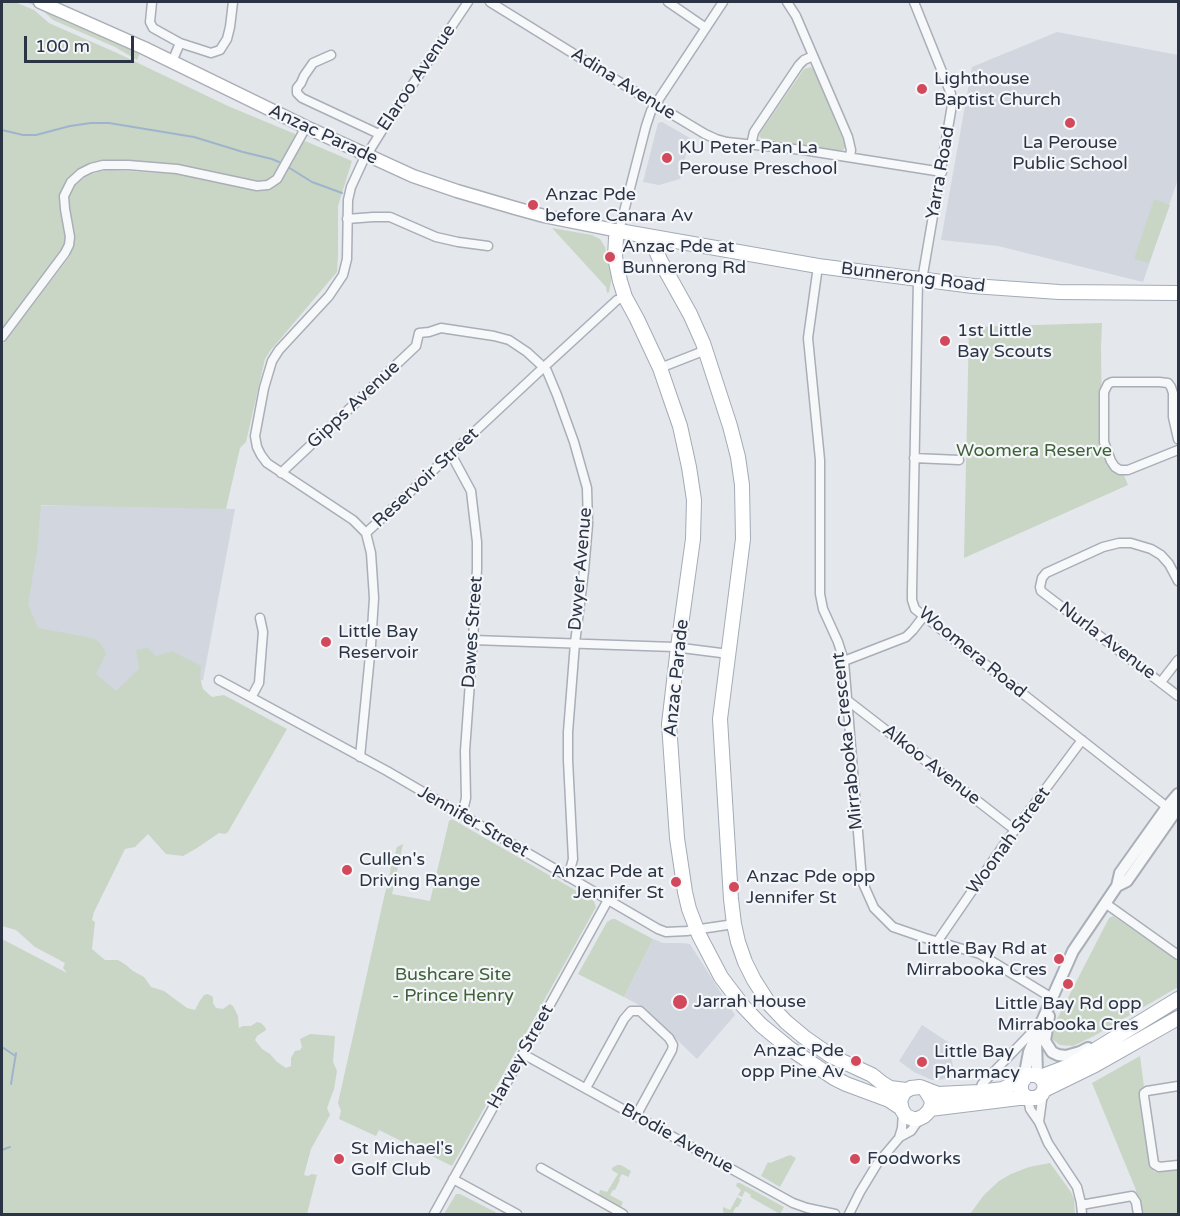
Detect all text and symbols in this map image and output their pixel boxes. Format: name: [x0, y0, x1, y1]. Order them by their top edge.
street label: Elaroo Avenue: [373, 21, 461, 135]
scale bar: [27, 24, 136, 62]
text: 100 m: [35, 35, 90, 57]
street label: Adina Avenue: [567, 43, 679, 125]
place label: Lighthouse Baptist Church: [934, 68, 1061, 110]
marker: Lighthouse Baptist Church: [915, 82, 929, 96]
street label: Anzac Parade: [265, 100, 381, 170]
marker: La Perouse Public School: [1063, 116, 1077, 130]
street label: Yarra Road: [922, 125, 960, 221]
place label: La Perouse Public School: [1012, 132, 1128, 174]
place label: KU Peter Pan La Perouse Preschool: [679, 137, 837, 180]
marker: KU Peter Pan La Perouse Preschool: [660, 151, 674, 165]
place label: Anzac Pde before Canara Av: [545, 184, 693, 226]
marker: Anzac Pde before Canara Av: [526, 198, 540, 212]
place label: Anzac Pde at Bunnerong Rd: [622, 236, 746, 278]
marker: Anzac Pde at Bunnerong Rd: [603, 250, 617, 264]
street label: Bunnerong Road: [840, 258, 986, 298]
place label: 1st Little Bay Scouts: [957, 320, 1052, 362]
marker: 1st Little Bay Scouts: [938, 334, 952, 348]
street label: Gipps Avenue: [303, 357, 405, 453]
street label: Reservoir Street: [369, 424, 483, 532]
park label: Woomera Reserve: [956, 440, 1112, 462]
street label: Dwyer Avenue: [565, 507, 597, 631]
street label: Dawes Street: [458, 575, 488, 689]
street label: Nurla Avenue: [1054, 598, 1160, 684]
street label: Woomera Road: [914, 603, 1030, 703]
street label: Anzac Parade: [660, 618, 694, 738]
place label: Little Bay Reservoir: [338, 621, 418, 664]
marker: Little Bay Reservoir: [319, 635, 333, 649]
street label: Mirrabooka Crescent: [828, 651, 868, 831]
street label: Alkoo Avenue: [878, 720, 984, 810]
street label: Jennifer Street: [414, 782, 532, 862]
street label: Woonah Street: [963, 783, 1055, 899]
place label: Cullen's Driving Range: [359, 849, 480, 892]
place label: Anzac Pde at Jennifer St: [552, 861, 664, 904]
marker: Cullen's Driving Range: [340, 863, 354, 877]
place label: Anzac Pde opp Jennifer St: [746, 866, 875, 908]
marker: Anzac Pde at Jennifer St: [669, 875, 683, 889]
marker: Anzac Pde opp Jennifer St: [727, 880, 741, 894]
place label: Little Bay Rd at Mirrabooka Cres: [906, 938, 1047, 980]
marker: Little Bay Rd at Mirrabooka Cres: [1052, 952, 1066, 966]
park label: Bushcare Site - Prince Henry: [392, 964, 514, 1006]
marker: Little Bay Rd opp Mirrabooka Cres: [1061, 977, 1075, 991]
place label: Jarrah House: [694, 991, 806, 1013]
marker: Jarrah House: [671, 993, 689, 1011]
place label: Little Bay Rd opp Mirrabooka Cres: [994, 993, 1142, 1036]
street label: Harvey Street: [483, 1001, 559, 1113]
place label: Anzac Pde opp Pine Av: [741, 1040, 844, 1082]
place label: Little Bay Pharmacy: [934, 1041, 1020, 1084]
marker: Anzac Pde opp Pine Av: [849, 1054, 863, 1068]
marker: Little Bay Pharmacy: [915, 1055, 929, 1069]
street label: Brodie Avenue: [617, 1099, 737, 1179]
place label: St Michael's Golf Club: [351, 1138, 453, 1180]
place label: Foodworks: [867, 1148, 961, 1170]
marker: St Michael's Golf Club: [332, 1152, 346, 1166]
marker: Foodworks: [848, 1152, 862, 1166]

